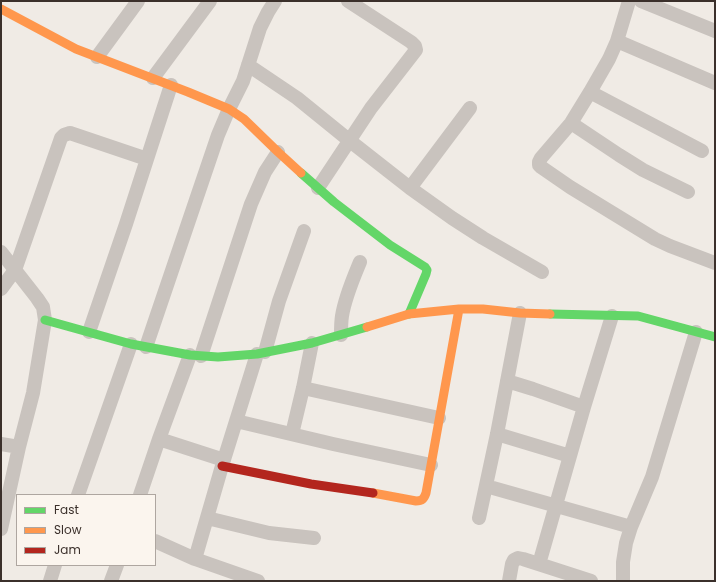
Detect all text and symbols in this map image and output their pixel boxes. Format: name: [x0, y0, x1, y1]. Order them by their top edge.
legend: [16, 494, 156, 566]
text: Fast: [54, 501, 79, 518]
text: Slow: [54, 521, 82, 538]
text: Jam: [54, 541, 81, 558]

